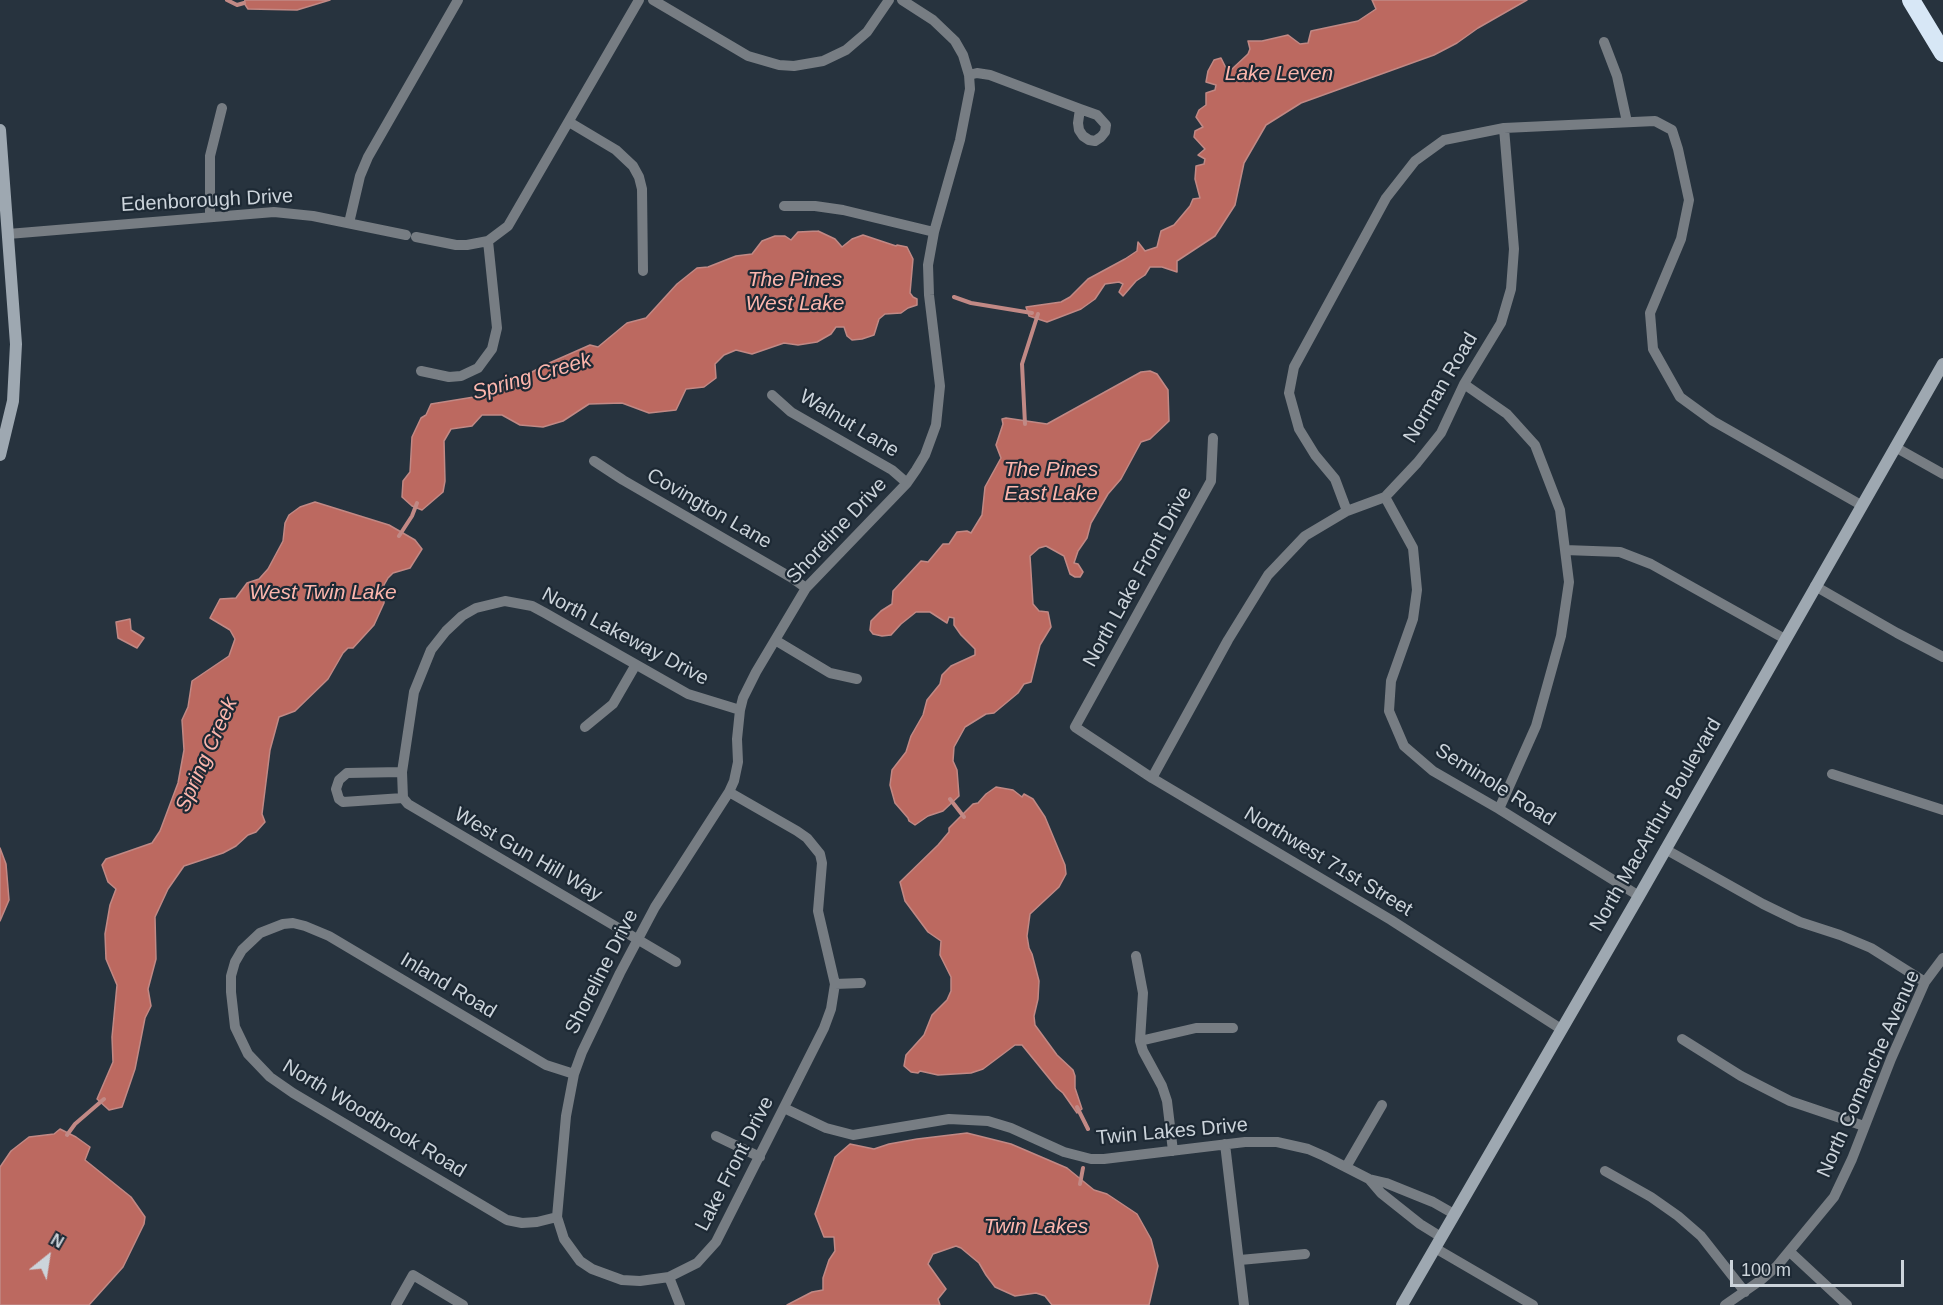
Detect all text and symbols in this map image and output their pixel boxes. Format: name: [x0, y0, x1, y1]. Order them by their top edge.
water label: Lake Leven: [1225, 61, 1333, 87]
street label: Edenborough Drive: [120, 185, 294, 217]
water label: The Pines West Lake: [746, 267, 844, 317]
street label: Norman Road: [1399, 328, 1483, 448]
water label: Spring Creek: [470, 348, 594, 406]
street label: Walnut Lane: [795, 385, 903, 463]
water label: The Pines East Lake: [1004, 457, 1098, 507]
street label: Covington Lane: [642, 464, 776, 554]
street label: Shoreline Drive: [782, 473, 892, 589]
street label: North Lake Front Drive: [1078, 483, 1198, 671]
water label: West Twin Lake: [249, 580, 397, 606]
street label: North Lakeway Drive: [537, 583, 713, 691]
water label: Spring Creek: [171, 694, 243, 816]
street label: North MacArthur Boulevard: [1585, 714, 1727, 936]
street label: Seminole Road: [1431, 739, 1559, 831]
street label: Northwest 71st Street: [1239, 802, 1417, 922]
street label: West Gun Hill Way: [450, 803, 606, 907]
street label: Shoreline Drive: [560, 906, 644, 1038]
street label: Inland Road: [396, 948, 500, 1024]
street label: North Comanche Avenue: [1812, 967, 1926, 1181]
street label: North Woodbrook Road: [278, 1055, 470, 1183]
street label: Lake Front Drive: [691, 1093, 779, 1235]
street label: Twin Lakes Drive: [1095, 1113, 1249, 1151]
water label: Twin Lakes: [984, 1214, 1088, 1240]
north arrow: [18, 1227, 78, 1287]
text: N: [48, 1231, 67, 1251]
scale bar: [1733, 1248, 1907, 1286]
text: 100 m: [1741, 1260, 1791, 1280]

